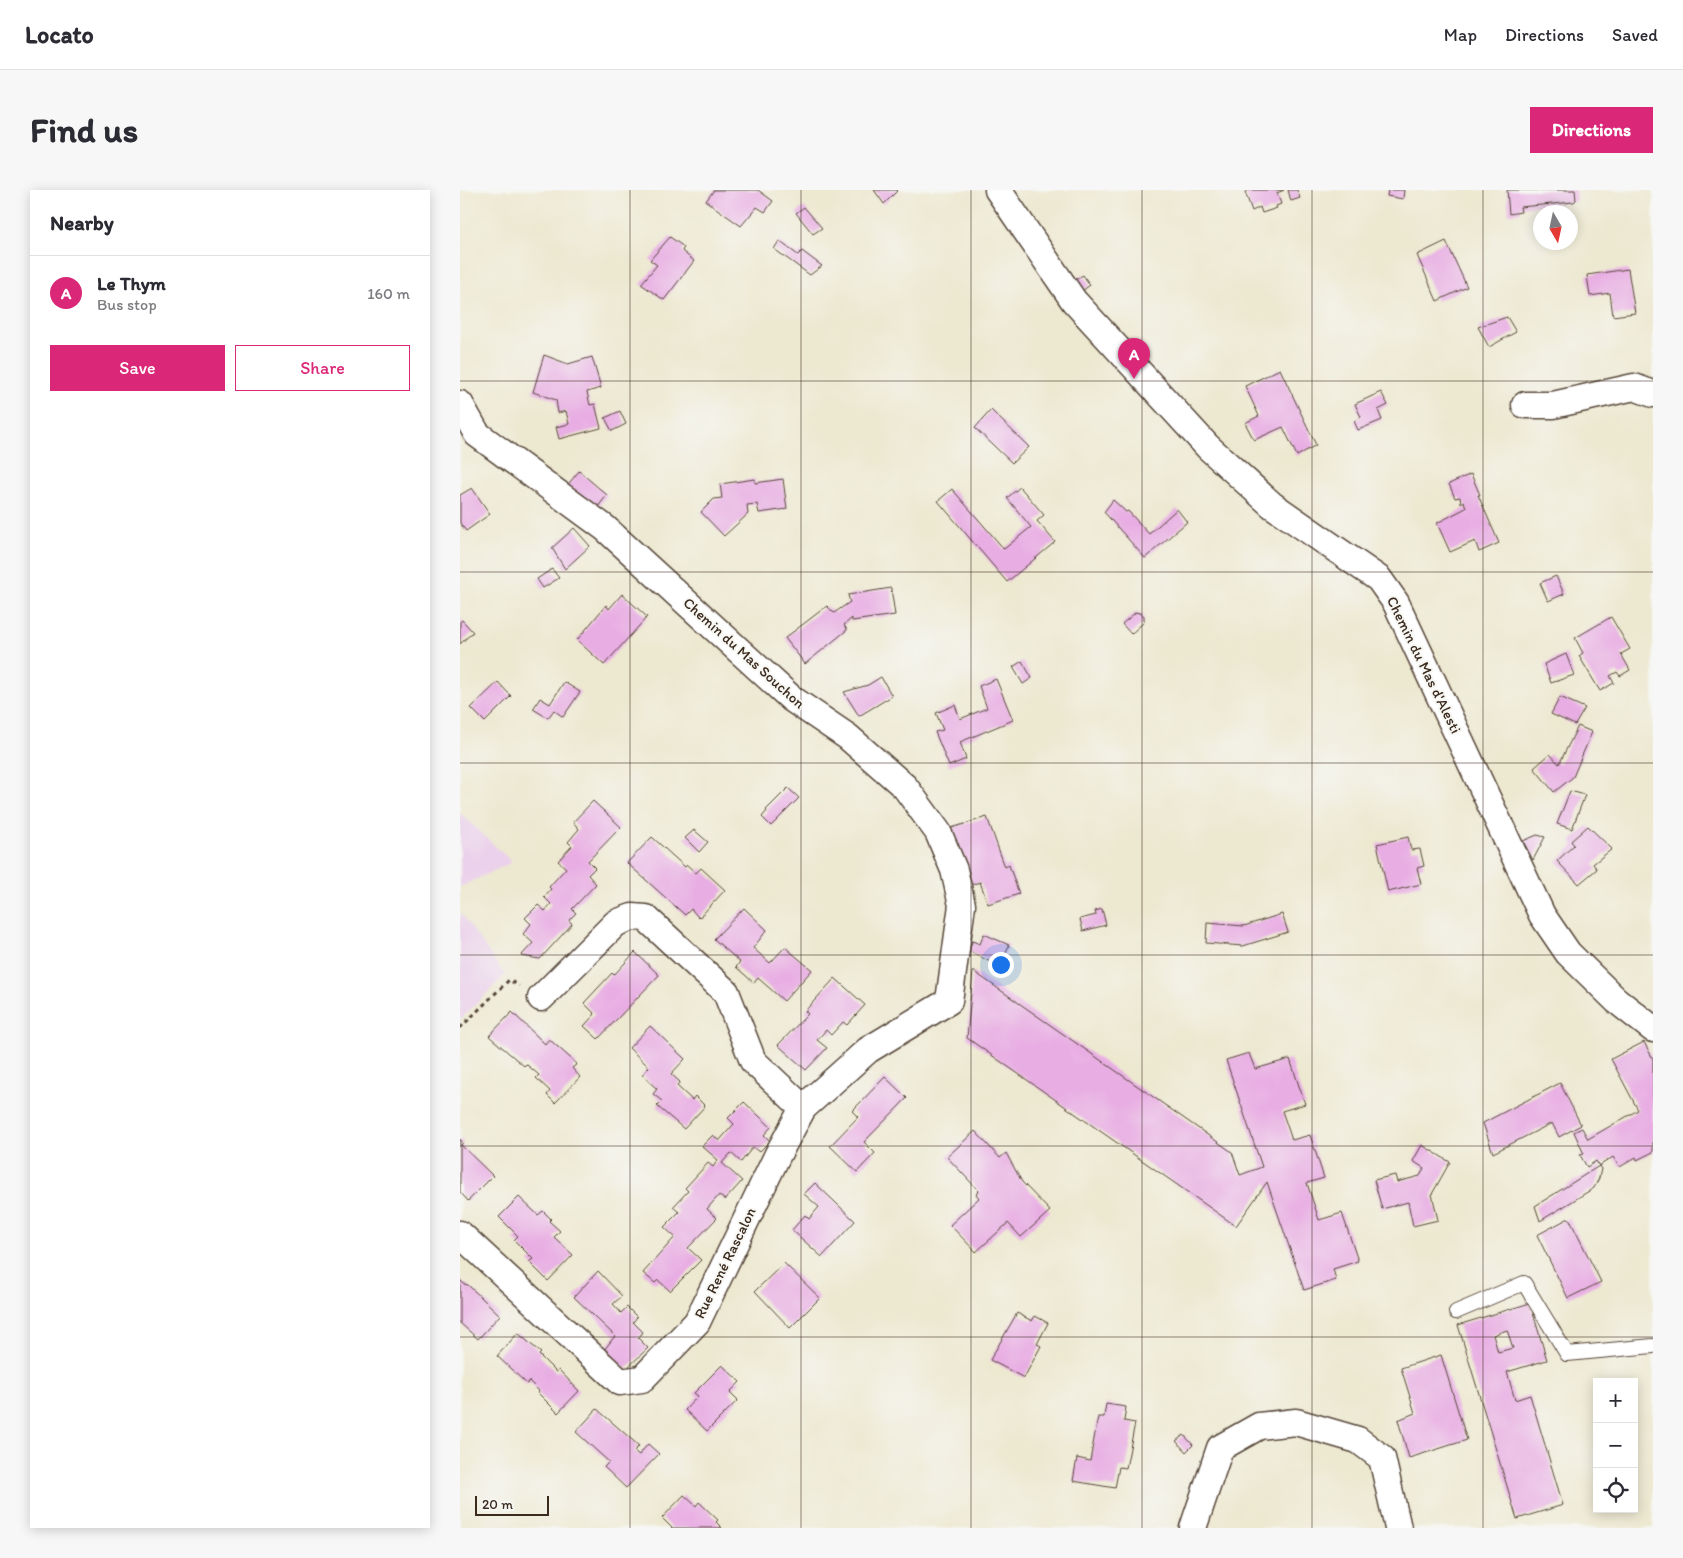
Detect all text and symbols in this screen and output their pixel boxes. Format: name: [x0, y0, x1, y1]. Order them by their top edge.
text: Locato: [25, 20, 94, 49]
text: Map: [1444, 24, 1477, 46]
text: Directions: [1505, 24, 1584, 46]
text: Saved: [1612, 24, 1658, 46]
button: Directions: [1530, 107, 1653, 153]
text: Find us: [30, 109, 138, 151]
north arrow: [1533, 205, 1578, 250]
text: Nearby: [50, 210, 114, 235]
text: Le Thym: [97, 272, 166, 295]
text: A: [61, 284, 71, 303]
text: 160 m: [367, 284, 410, 303]
text: Bus stop: [97, 295, 157, 314]
pin: A: [1118, 338, 1150, 379]
button: Save: [50, 345, 225, 391]
button: Share: [235, 345, 410, 391]
street label: Chemin du Mas d'Alesti: [1383, 593, 1465, 737]
street label: Chemin du Mas Souchon: [679, 594, 809, 712]
your location: [988, 952, 1014, 978]
street label: Rue René Rascalon: [690, 1204, 760, 1322]
map controls: [1593, 1378, 1638, 1513]
button: +: [1593, 1378, 1638, 1423]
button: −: [1593, 1423, 1638, 1468]
button: locate: [1593, 1468, 1638, 1513]
scale bar: [475, 1493, 549, 1516]
text: 20 m: [482, 1496, 513, 1513]

